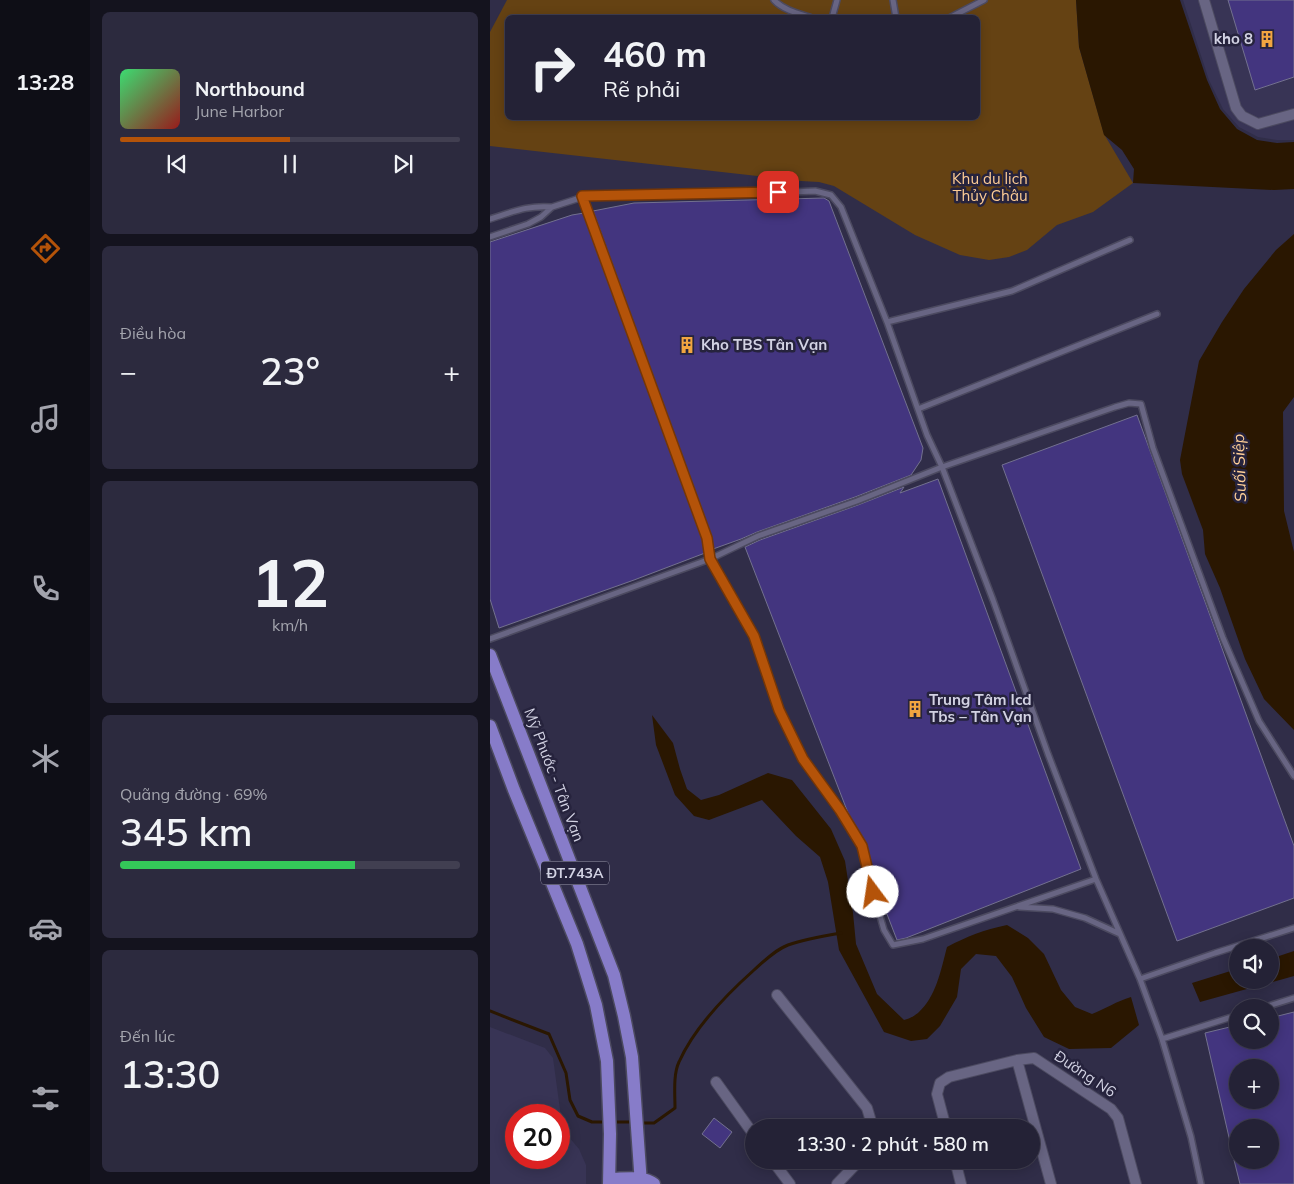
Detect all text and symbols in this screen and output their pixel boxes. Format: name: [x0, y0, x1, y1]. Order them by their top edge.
place label: kho 8: [1214, 29, 1253, 48]
building icon: kho 8: [1257, 29, 1277, 49]
text: 460 m: [603, 32, 707, 76]
icon: right: [520, 35, 585, 100]
text: 13:28: [16, 68, 74, 96]
text: Rẽ phải: [603, 75, 680, 103]
text: Northbound: [195, 77, 305, 101]
text: June Harbor: [195, 101, 284, 121]
icon: previous: [163, 150, 191, 178]
icon: pause: [276, 150, 304, 178]
icon: next: [389, 150, 417, 178]
park label: Khu du lịch Thủy Châu: [952, 169, 1028, 205]
pin: [757, 171, 799, 213]
icon: arrive: [764, 178, 792, 206]
icon: directions: [28, 231, 63, 266]
text: Điều hòa: [120, 323, 186, 343]
building icon: Kho TBS Tân Vạn: [677, 335, 697, 355]
place label: Kho TBS Tân Vạn: [701, 335, 827, 354]
text: 23°: [260, 347, 320, 395]
text: −: [120, 354, 137, 389]
text: +: [443, 354, 460, 389]
icon: music: [28, 401, 63, 436]
water label: Suối Siệp: [1228, 433, 1250, 503]
text: 12: [251, 542, 329, 623]
icon: phone: [28, 571, 63, 606]
text: km/h: [272, 615, 308, 635]
place label: Trung Tâm Icd Tbs – Tân Vạn: [929, 690, 1032, 726]
building icon: Trung Tâm Icd Tbs – Tân Vạn: [905, 699, 925, 719]
street label: Mỹ Phước - Tân Vạn: [520, 705, 589, 844]
icon: climate: [28, 741, 63, 776]
text: Quãng đường · 69%: [120, 784, 268, 804]
text: 345 km: [120, 808, 253, 856]
road number: ĐT.743A: [541, 861, 609, 884]
position arrow: [846, 865, 898, 917]
icon: car: [28, 911, 63, 946]
map controls: [1229, 939, 1279, 1169]
button: sound: [1229, 939, 1279, 989]
button: search: [1229, 999, 1279, 1049]
text: Đến lúc: [120, 1026, 175, 1046]
street label: Đường N6: [1051, 1046, 1120, 1101]
text: 13:30: [120, 1050, 220, 1098]
button: +: [1229, 1059, 1279, 1109]
icon: filters: [28, 1081, 63, 1116]
speed limit sign: 20: [505, 1104, 570, 1169]
button: −: [1229, 1119, 1279, 1169]
text: 13:30 · 2 phút · 580 m: [796, 1132, 989, 1156]

